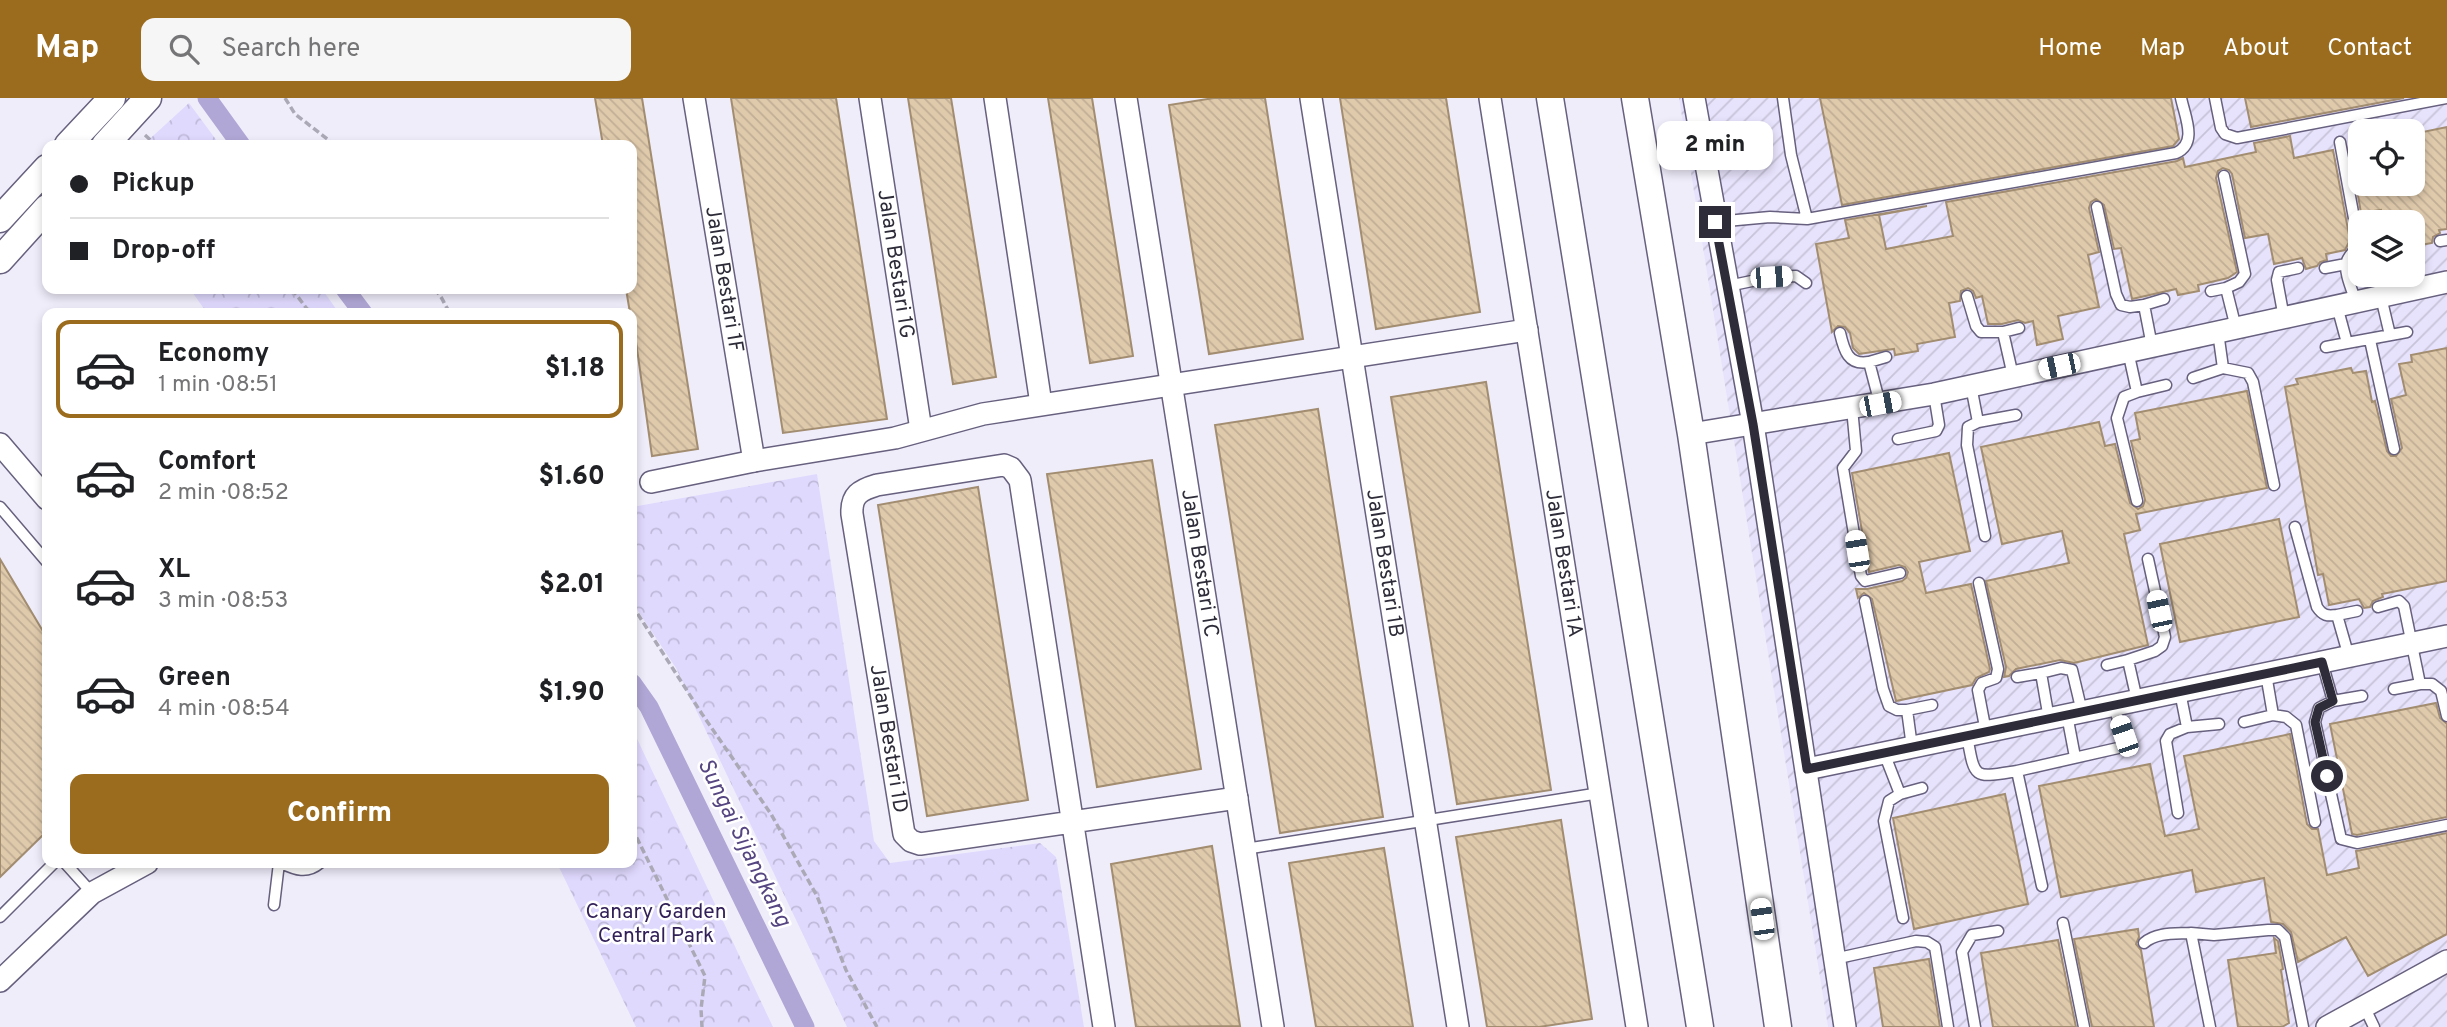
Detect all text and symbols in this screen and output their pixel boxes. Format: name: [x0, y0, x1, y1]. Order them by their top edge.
search box: [141, 18, 631, 81]
text: Map: [35, 28, 99, 70]
icon: search: [165, 30, 203, 68]
text: Search here: [221, 33, 360, 66]
text: Home: [2038, 34, 2102, 64]
text: Map: [2140, 34, 2185, 64]
text: About: [2223, 34, 2289, 64]
text: Contact: [2327, 34, 2412, 64]
map controls: [2348, 119, 2425, 287]
button: locate: [2348, 119, 2425, 196]
callout: 2 min: [1657, 121, 1773, 170]
text: 2 min: [1685, 131, 1745, 160]
text: Pickup: [112, 168, 195, 201]
street label: Jalan Bestari 1G: [871, 188, 920, 341]
street label: Jalan Bestari 1F: [699, 204, 749, 355]
route end: [1699, 206, 1731, 238]
button: layers: [2348, 210, 2425, 287]
text: Drop-off: [112, 235, 215, 268]
car: [1750, 265, 1793, 289]
icon: car: [74, 338, 137, 401]
text: Economy: [158, 338, 269, 371]
car: [2037, 351, 2082, 381]
text: $1.18: [545, 353, 605, 386]
text: 1 min · 08:51: [158, 371, 278, 400]
car: [1858, 390, 1903, 418]
icon: car: [74, 446, 137, 509]
text: Comfort: [158, 446, 256, 479]
text: $1.60: [538, 461, 605, 494]
text: 2 min · 08:52: [158, 479, 289, 508]
street label: Jalan Bestari 1C: [1175, 487, 1225, 639]
street label: Jalan Bestari 1B: [1360, 487, 1410, 639]
street label: Jalan Bestari 1A: [1539, 487, 1589, 639]
car: [1844, 529, 1871, 573]
icon: car: [74, 554, 137, 617]
text: XL: [158, 554, 190, 587]
text: $2.01: [539, 569, 605, 602]
text: 3 min · 08:53: [158, 587, 288, 616]
car: [2145, 588, 2174, 634]
icon: car: [74, 662, 137, 725]
text: Green: [158, 662, 231, 695]
street label: Jalan Bestari 1D: [863, 662, 914, 815]
text: $1.90: [538, 677, 605, 710]
text: 4 min · 08:54: [158, 695, 290, 724]
car: [2108, 713, 2141, 759]
water label: Sungai Sijangkang: [690, 754, 797, 933]
route start: [2311, 760, 2343, 792]
button: Confirm: [70, 774, 609, 854]
car: [1749, 897, 1776, 941]
park label: Canary Garden Central Park: [585, 899, 727, 950]

